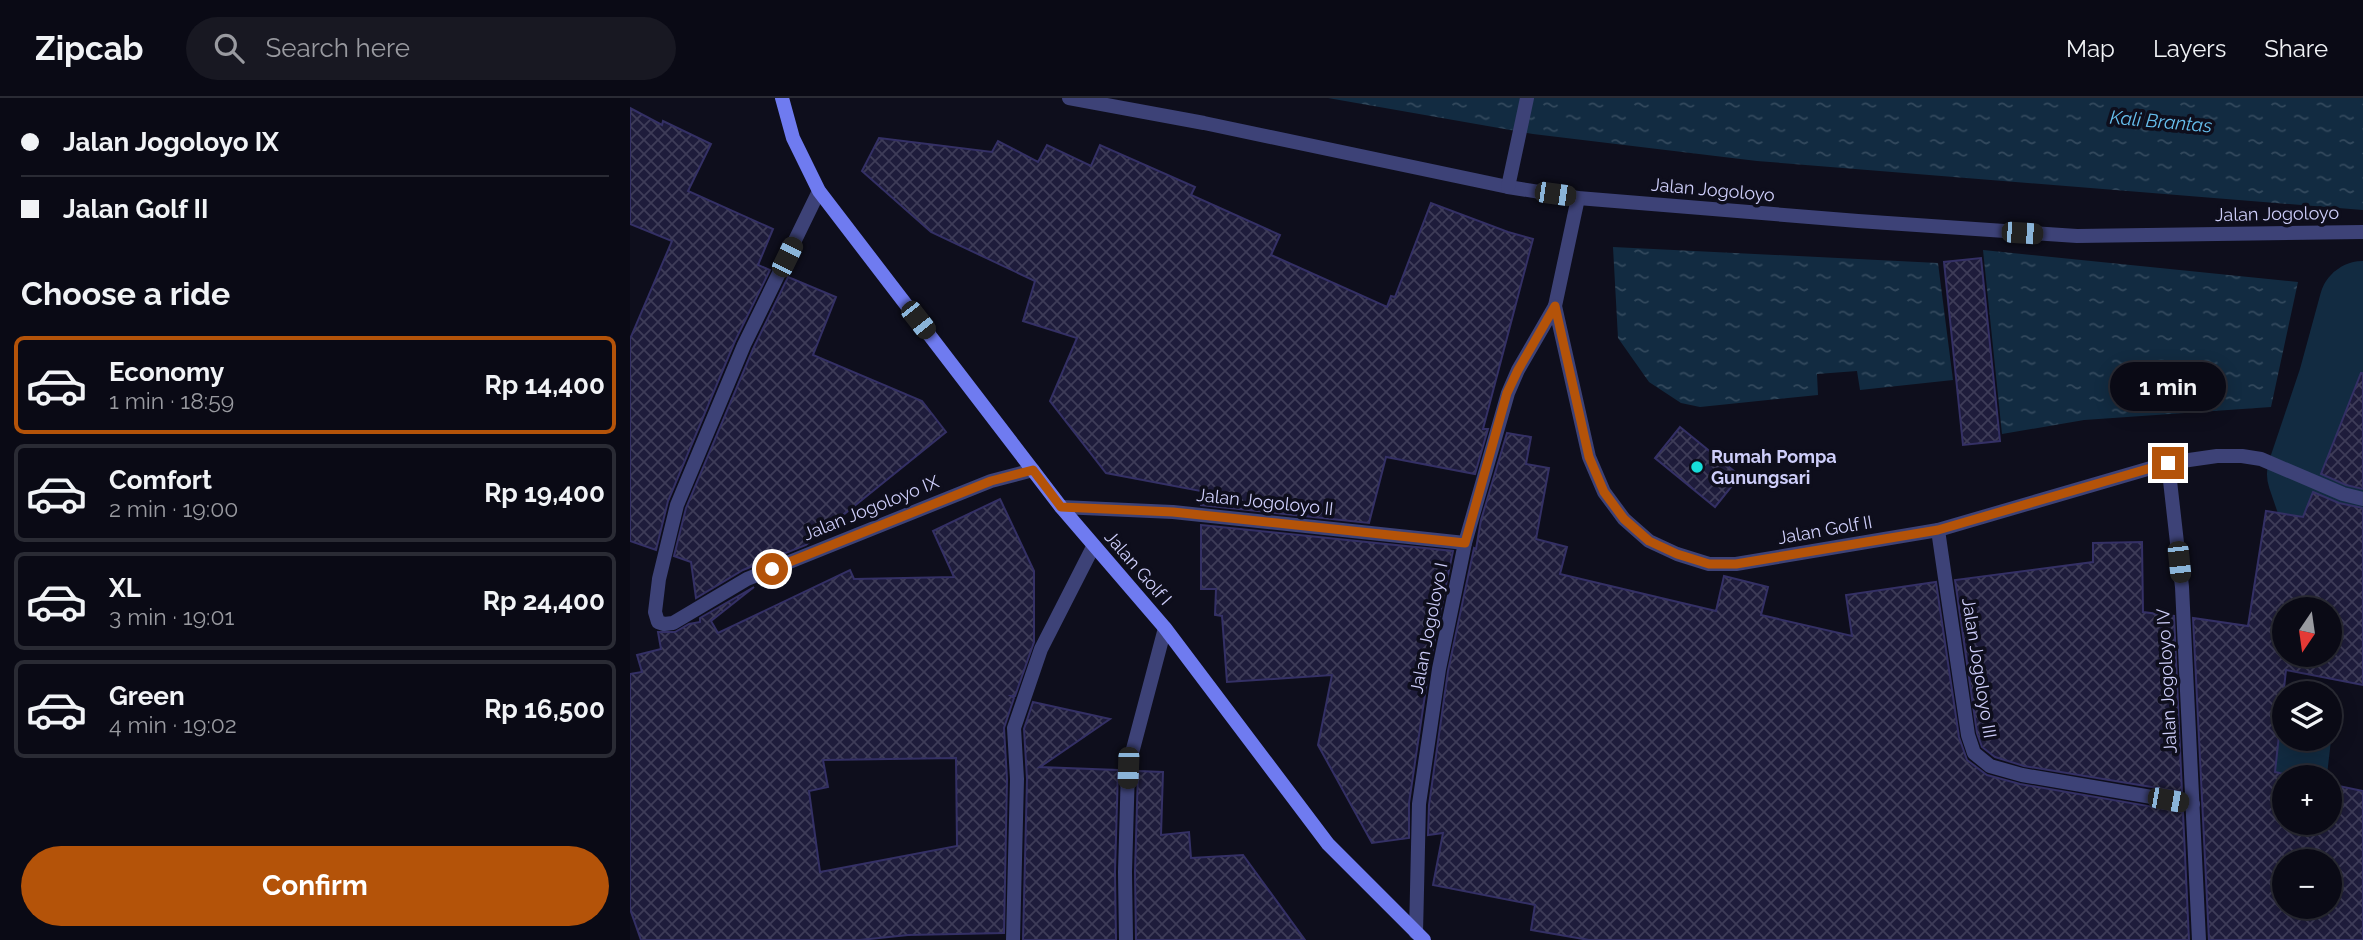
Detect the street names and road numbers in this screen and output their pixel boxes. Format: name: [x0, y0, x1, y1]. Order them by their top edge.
street label: Jalan Jogoloyo: [1650, 174, 1776, 205]
street label: Jalan Jogoloyo: [2215, 202, 2339, 225]
street label: Jalan Jogoloyo IX: [800, 471, 942, 544]
street label: Jalan Jogoloyo II: [1196, 484, 1335, 519]
street label: Jalan Golf II: [1776, 511, 1874, 548]
street label: Jalan Golf I: [1101, 526, 1176, 609]
street label: Jalan Jogoloyo I: [1406, 561, 1452, 695]
street label: Jalan Jogoloyo III: [1958, 596, 2001, 740]
street label: Jalan Jogoloyo IV: [2152, 608, 2181, 754]

